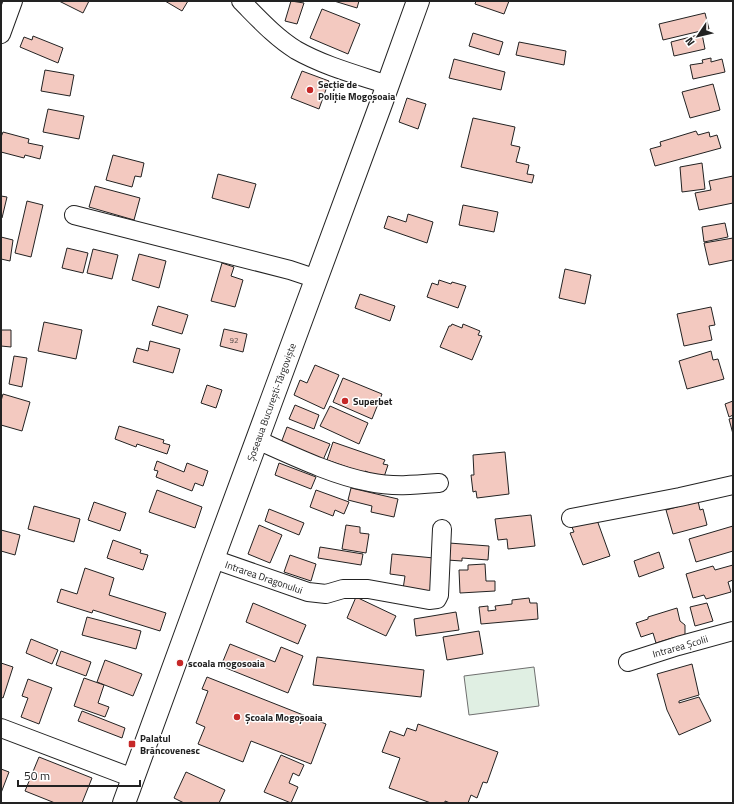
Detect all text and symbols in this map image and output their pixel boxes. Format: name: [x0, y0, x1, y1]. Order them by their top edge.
north arrow: [678, 16, 718, 56]
text: N: [681, 34, 699, 49]
place label: Secție de Poliție Mogoșoaia: [318, 77, 395, 104]
marker: Secție de Poliție Mogoșoaia: [305, 85, 315, 95]
house number: 92: [230, 334, 238, 346]
street label: Șoseaua București-Târgoviște: [243, 341, 300, 463]
place label: Superbet: [353, 394, 393, 409]
marker: Superbet: [340, 396, 350, 406]
street label: Intrarea Dragonului: [223, 557, 305, 598]
street label: Intrarea Școlii: [651, 631, 710, 662]
place label: scoala mogosoaia: [188, 656, 265, 671]
marker: scoala mogosoaia: [175, 658, 185, 668]
place label: Școala Mogoșoaia: [245, 710, 323, 725]
marker: Școala Mogoșoaia: [232, 712, 242, 722]
place label: Palatul Brâncovenesc: [140, 731, 200, 758]
marker: Palatul Brâncovenesc: [127, 739, 137, 749]
scale bar: [18, 762, 140, 788]
text: 50 m: [24, 766, 50, 785]

